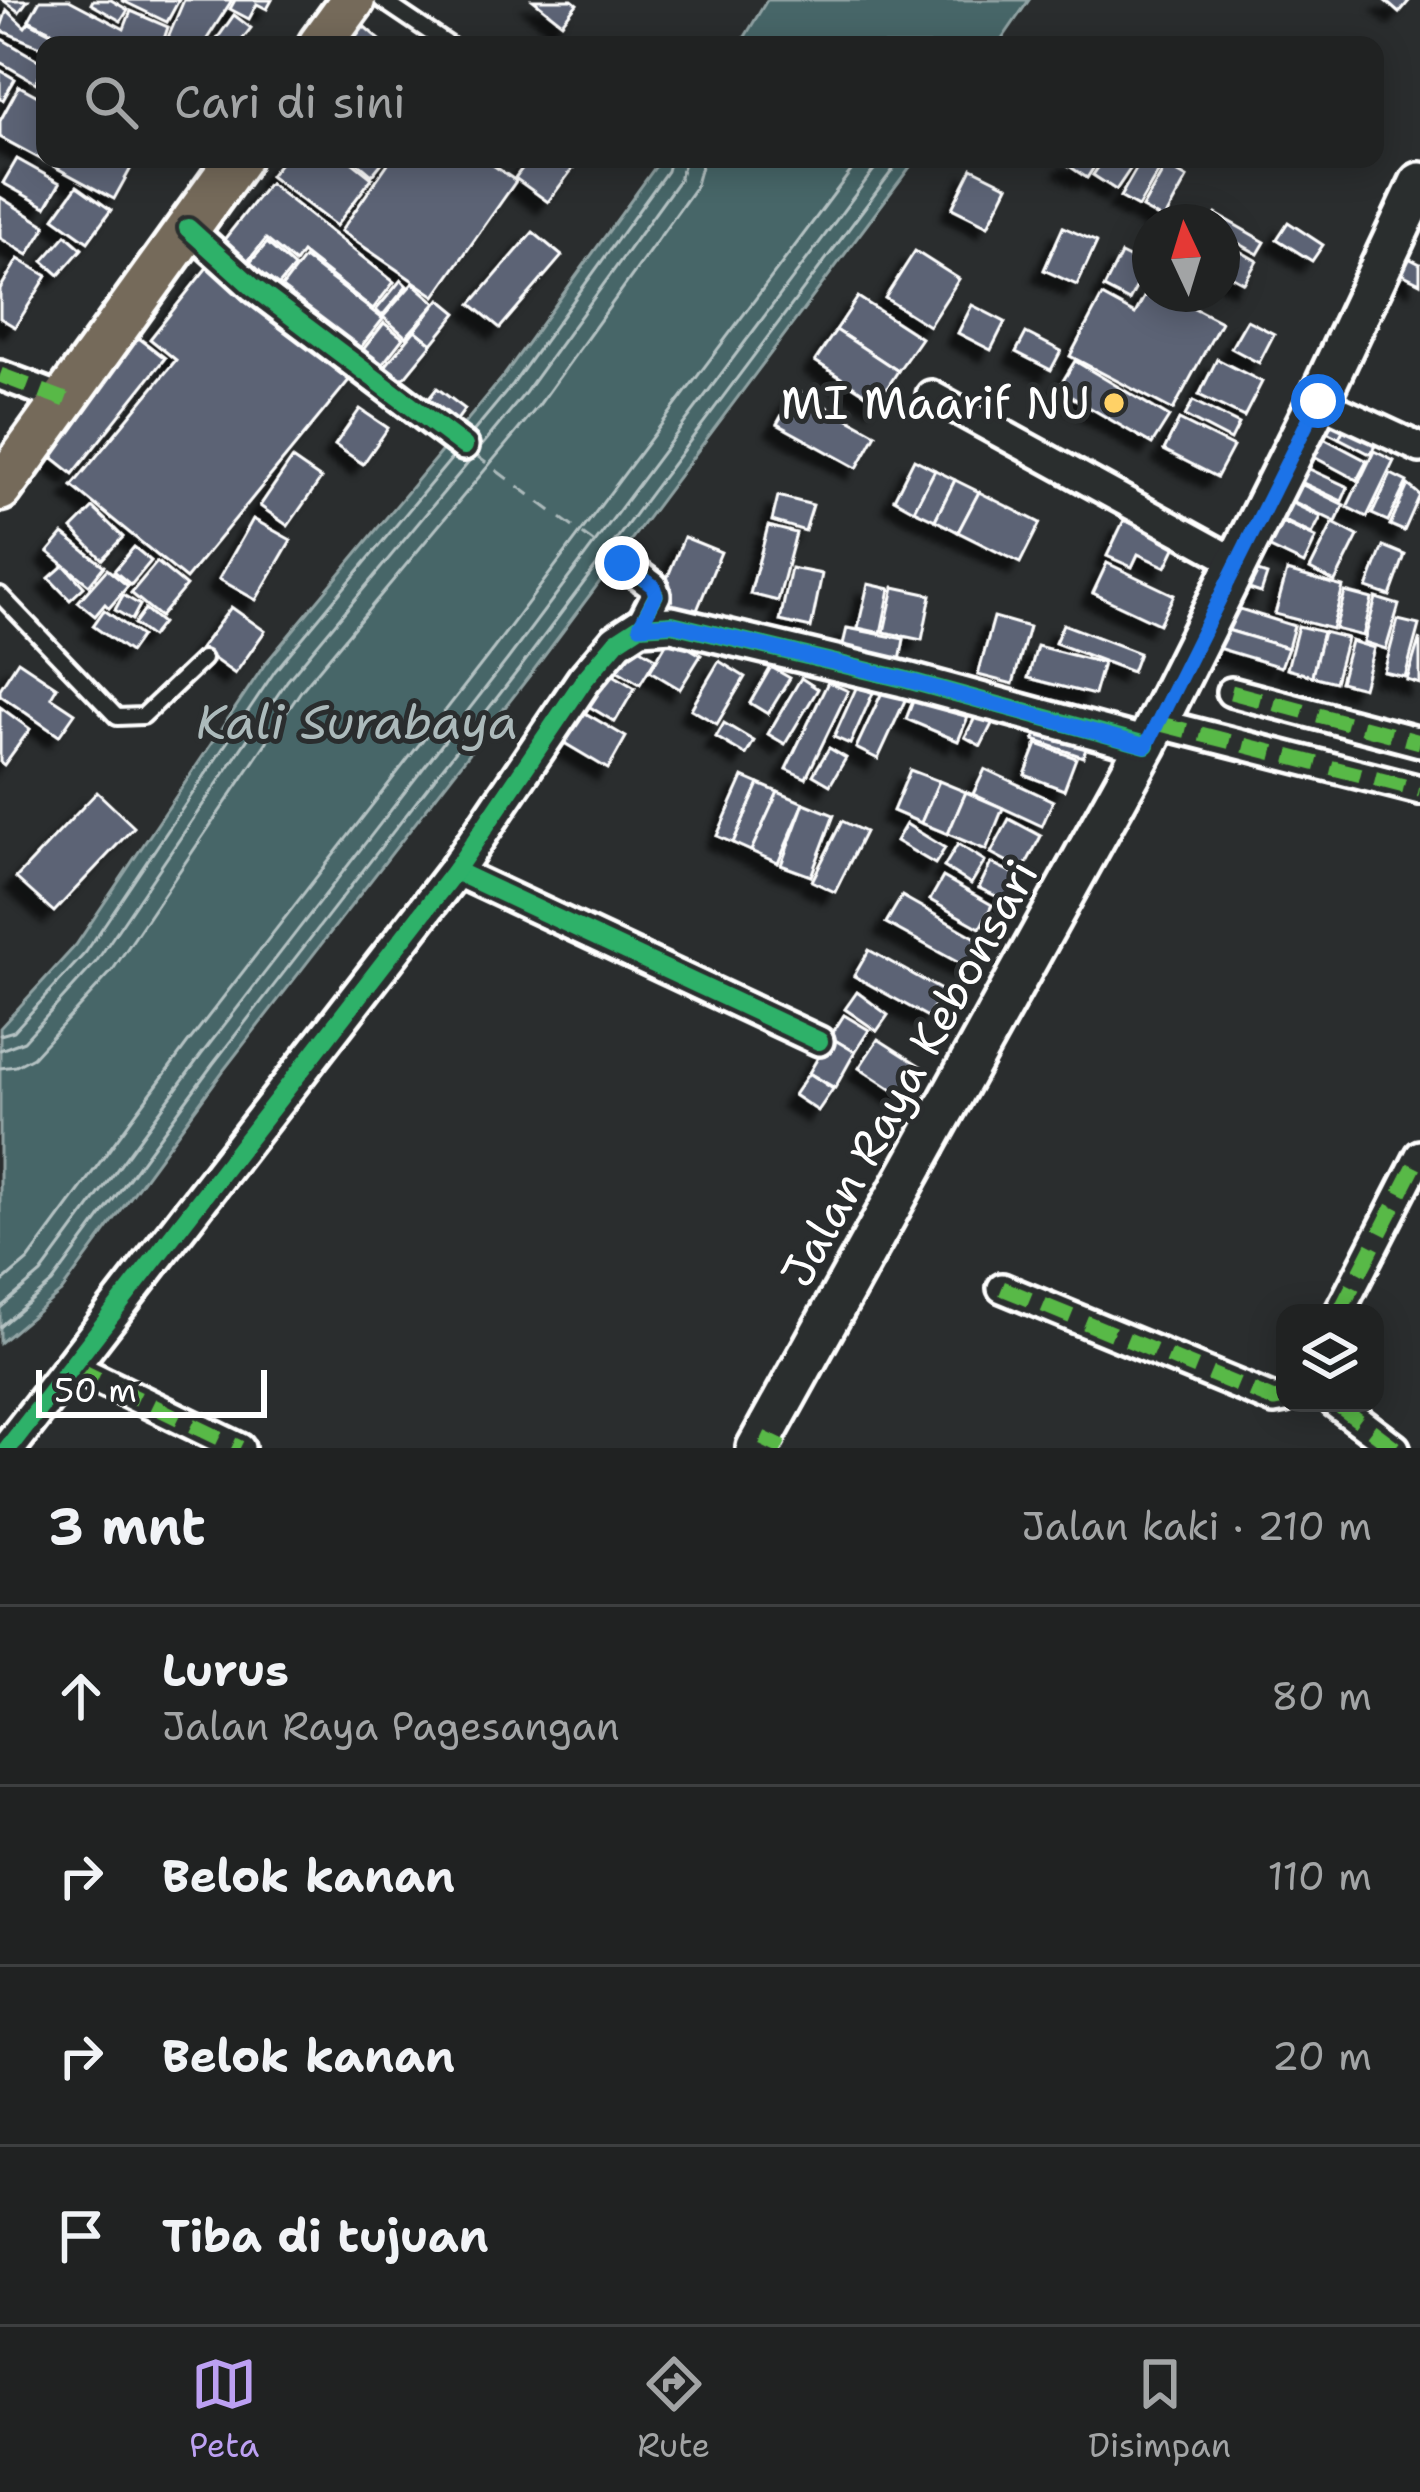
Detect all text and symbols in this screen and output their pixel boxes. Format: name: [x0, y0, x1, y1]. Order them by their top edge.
search box: [36, 36, 1384, 168]
icon: search: [78, 69, 144, 135]
text: Cari di sini: [174, 72, 406, 132]
north arrow: [1132, 204, 1240, 312]
place label: MI Maarif NU: [780, 373, 1090, 433]
route start: [1291, 374, 1345, 428]
marker: MI Maarif NU: [1101, 390, 1127, 416]
route end: [595, 536, 649, 590]
water label: Kali Surabaya: [196, 690, 518, 754]
street label: Jalan Raya Kebonsari: [766, 849, 1052, 1297]
map controls: [1276, 1304, 1384, 1412]
button: layers: [1276, 1304, 1384, 1412]
scale bar: [36, 1364, 267, 1417]
text: 50 m: [54, 1368, 137, 1413]
text: 3 mnt: [48, 1492, 206, 1560]
text: Jalan kaki · 210 m: [1021, 1500, 1372, 1552]
text: Lurus: [162, 1640, 289, 1700]
icon: ahead: [48, 1663, 114, 1729]
text: 80 m: [1271, 1670, 1372, 1722]
text: Jalan Raya Pagesangan: [162, 1700, 620, 1752]
icon: right: [48, 1843, 114, 1909]
text: Belok kanan: [162, 1846, 455, 1906]
text: 110 m: [1268, 1850, 1372, 1902]
icon: right: [48, 2023, 114, 2089]
text: Belok kanan: [162, 2026, 455, 2086]
text: 20 m: [1272, 2030, 1372, 2082]
icon: arrive: [48, 2203, 114, 2269]
text: Tiba di tujuan: [162, 2206, 489, 2266]
tab: Peta: [189, 2351, 259, 2468]
tab: Rute: [637, 2351, 710, 2468]
tab: Disimpan: [1088, 2351, 1231, 2468]

